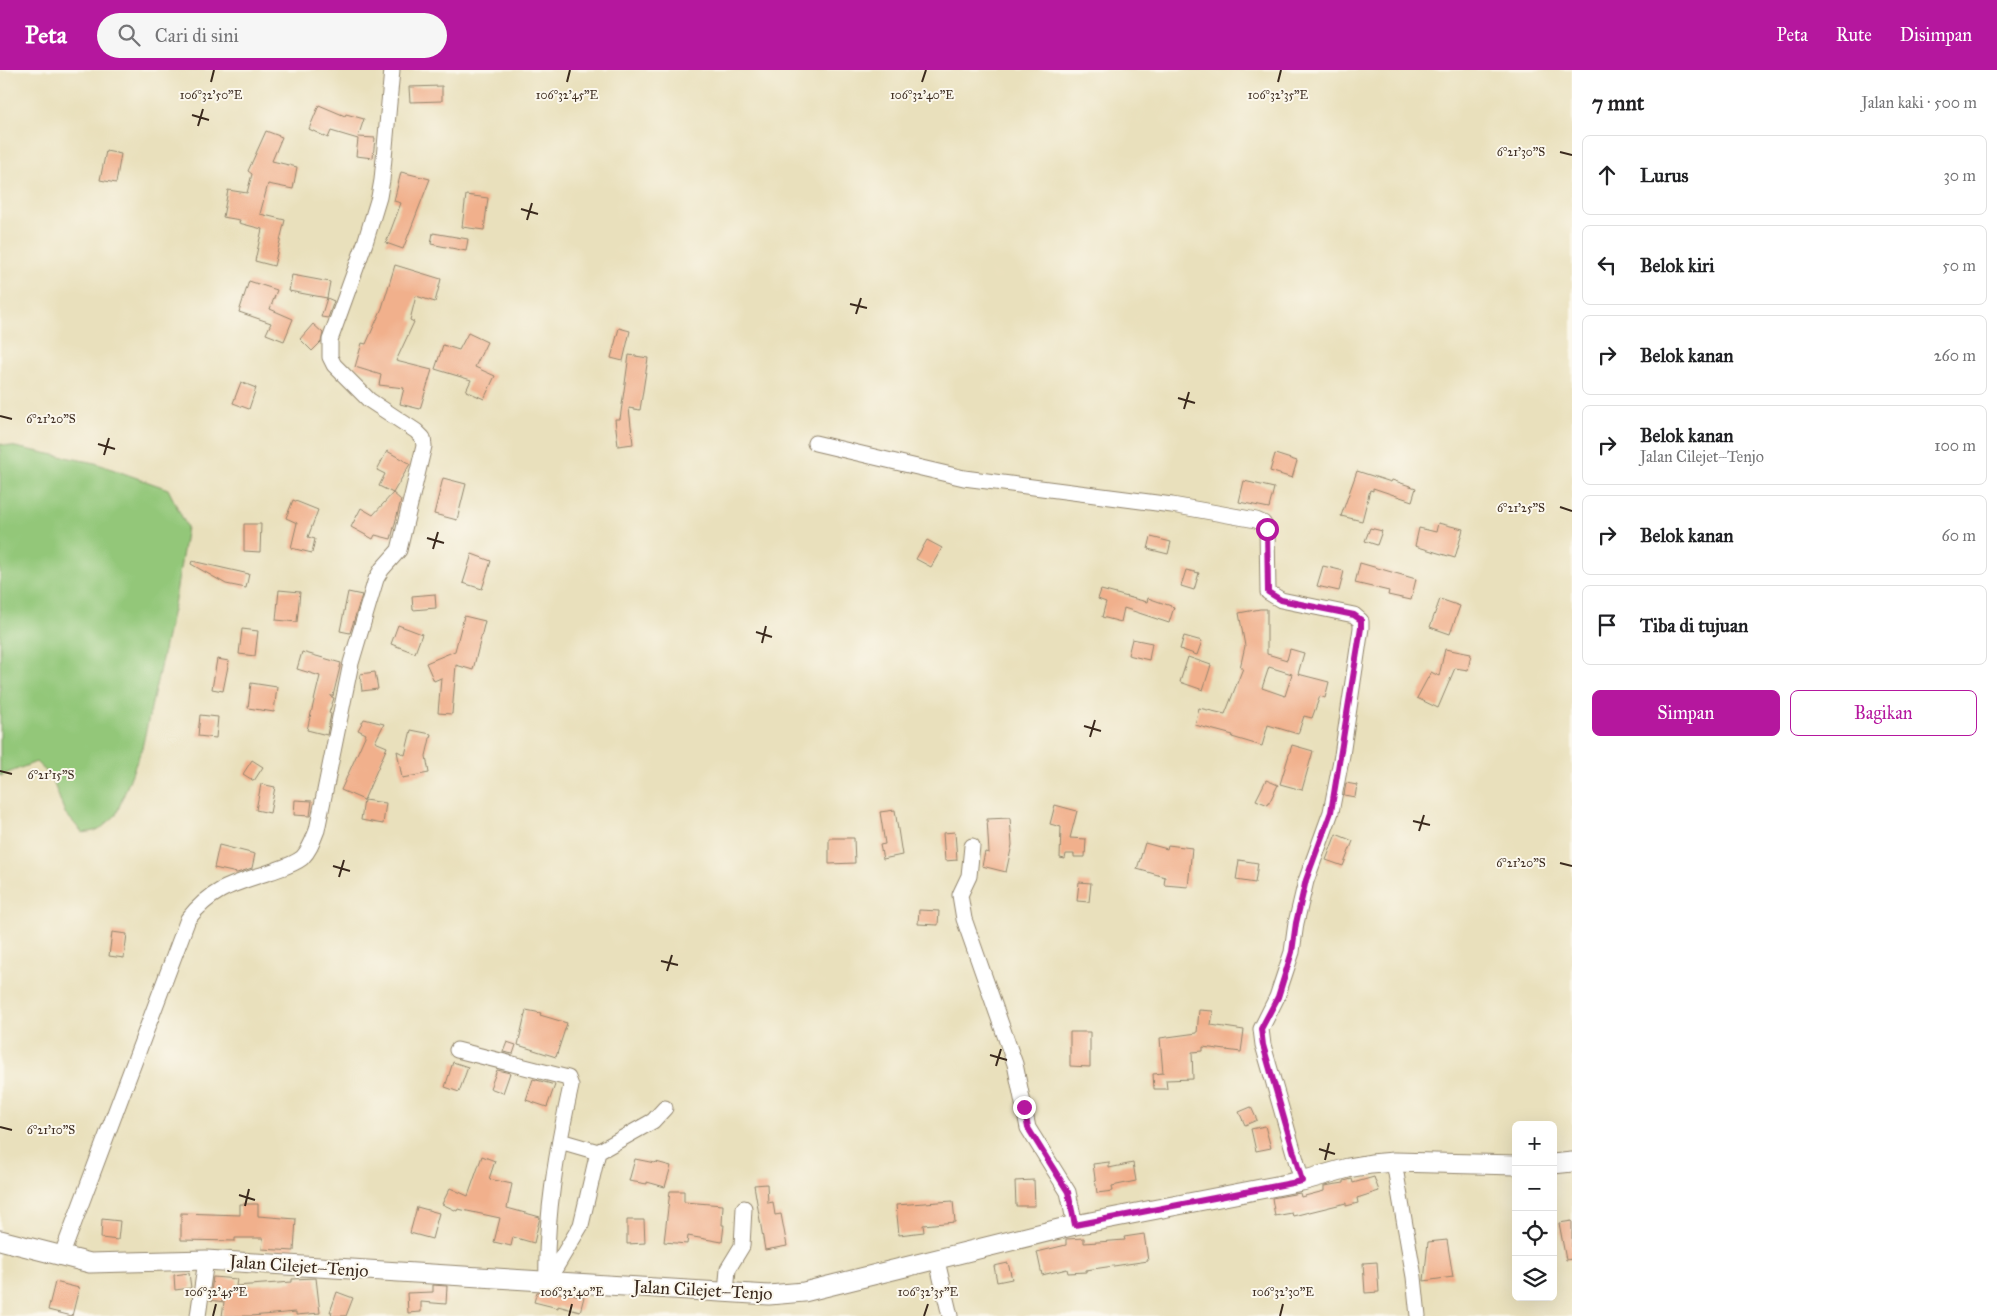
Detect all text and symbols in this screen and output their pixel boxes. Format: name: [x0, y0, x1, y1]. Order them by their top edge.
search box: [97, 13, 447, 58]
text: Peta: [25, 20, 67, 50]
icon: search: [115, 21, 143, 49]
text: Cari di sini: [155, 24, 239, 47]
text: Peta: [1777, 24, 1808, 46]
text: Rute: [1836, 24, 1872, 46]
text: Disimpan: [1900, 24, 1972, 46]
text: 106°32'50"E: [180, 88, 243, 102]
text: 106°32'45"E: [536, 88, 599, 102]
text: 106°32'40"E: [890, 88, 954, 102]
text: 106°32'35"E: [1248, 88, 1309, 102]
text: 7 mnt: [1592, 90, 1644, 116]
text: Jalan kaki · 500 m: [1862, 93, 1977, 112]
text: 6°21'30"S: [1497, 145, 1545, 159]
icon: ahead: [1593, 161, 1621, 189]
text: Lurus: [1640, 164, 1688, 187]
text: 30 m: [1943, 166, 1976, 185]
icon: left: [1593, 251, 1621, 279]
text: Belok kiri: [1640, 254, 1714, 277]
text: 50 m: [1942, 256, 1976, 275]
icon: right: [1593, 341, 1621, 369]
text: Belok kanan: [1640, 344, 1734, 367]
text: 260 m: [1934, 346, 1976, 365]
text: 6°21'20"S: [26, 412, 76, 426]
text: Belok kanan: [1640, 424, 1734, 447]
icon: right: [1593, 431, 1621, 459]
text: 100 m: [1934, 436, 1976, 455]
text: Jalan Cilejet–Tenjo: [1640, 447, 1764, 466]
text: 6°21'25"S: [1497, 501, 1545, 515]
route start: [1256, 518, 1279, 541]
icon: right: [1593, 521, 1621, 549]
text: Belok kanan: [1640, 524, 1734, 547]
text: 60 m: [1942, 526, 1976, 545]
icon: arrive: [1593, 611, 1621, 639]
text: Tiba di tujuan: [1640, 614, 1748, 637]
button: Simpan: [1592, 690, 1780, 736]
button: Bagikan: [1790, 690, 1977, 736]
text: 6°21'15"S: [28, 768, 75, 782]
text: 6°21'20"S: [1496, 856, 1546, 870]
route end: [1013, 1096, 1036, 1119]
map controls: [1512, 1121, 1557, 1301]
button: +: [1512, 1121, 1557, 1166]
text: 6°21'10"S: [27, 1123, 75, 1137]
button: −: [1512, 1166, 1557, 1211]
button: locate: [1512, 1211, 1557, 1256]
street label: Jalan Cilejet–Tenjo: [227, 1250, 369, 1283]
button: layers: [1512, 1256, 1557, 1301]
street label: Jalan Cilejet–Tenjo: [631, 1275, 773, 1306]
text: 106°32'45"E: [185, 1285, 248, 1299]
text: 106°32'40"E: [540, 1285, 604, 1299]
text: 106°32'35"E: [898, 1285, 959, 1299]
text: 106°32'30"E: [1252, 1285, 1314, 1299]

